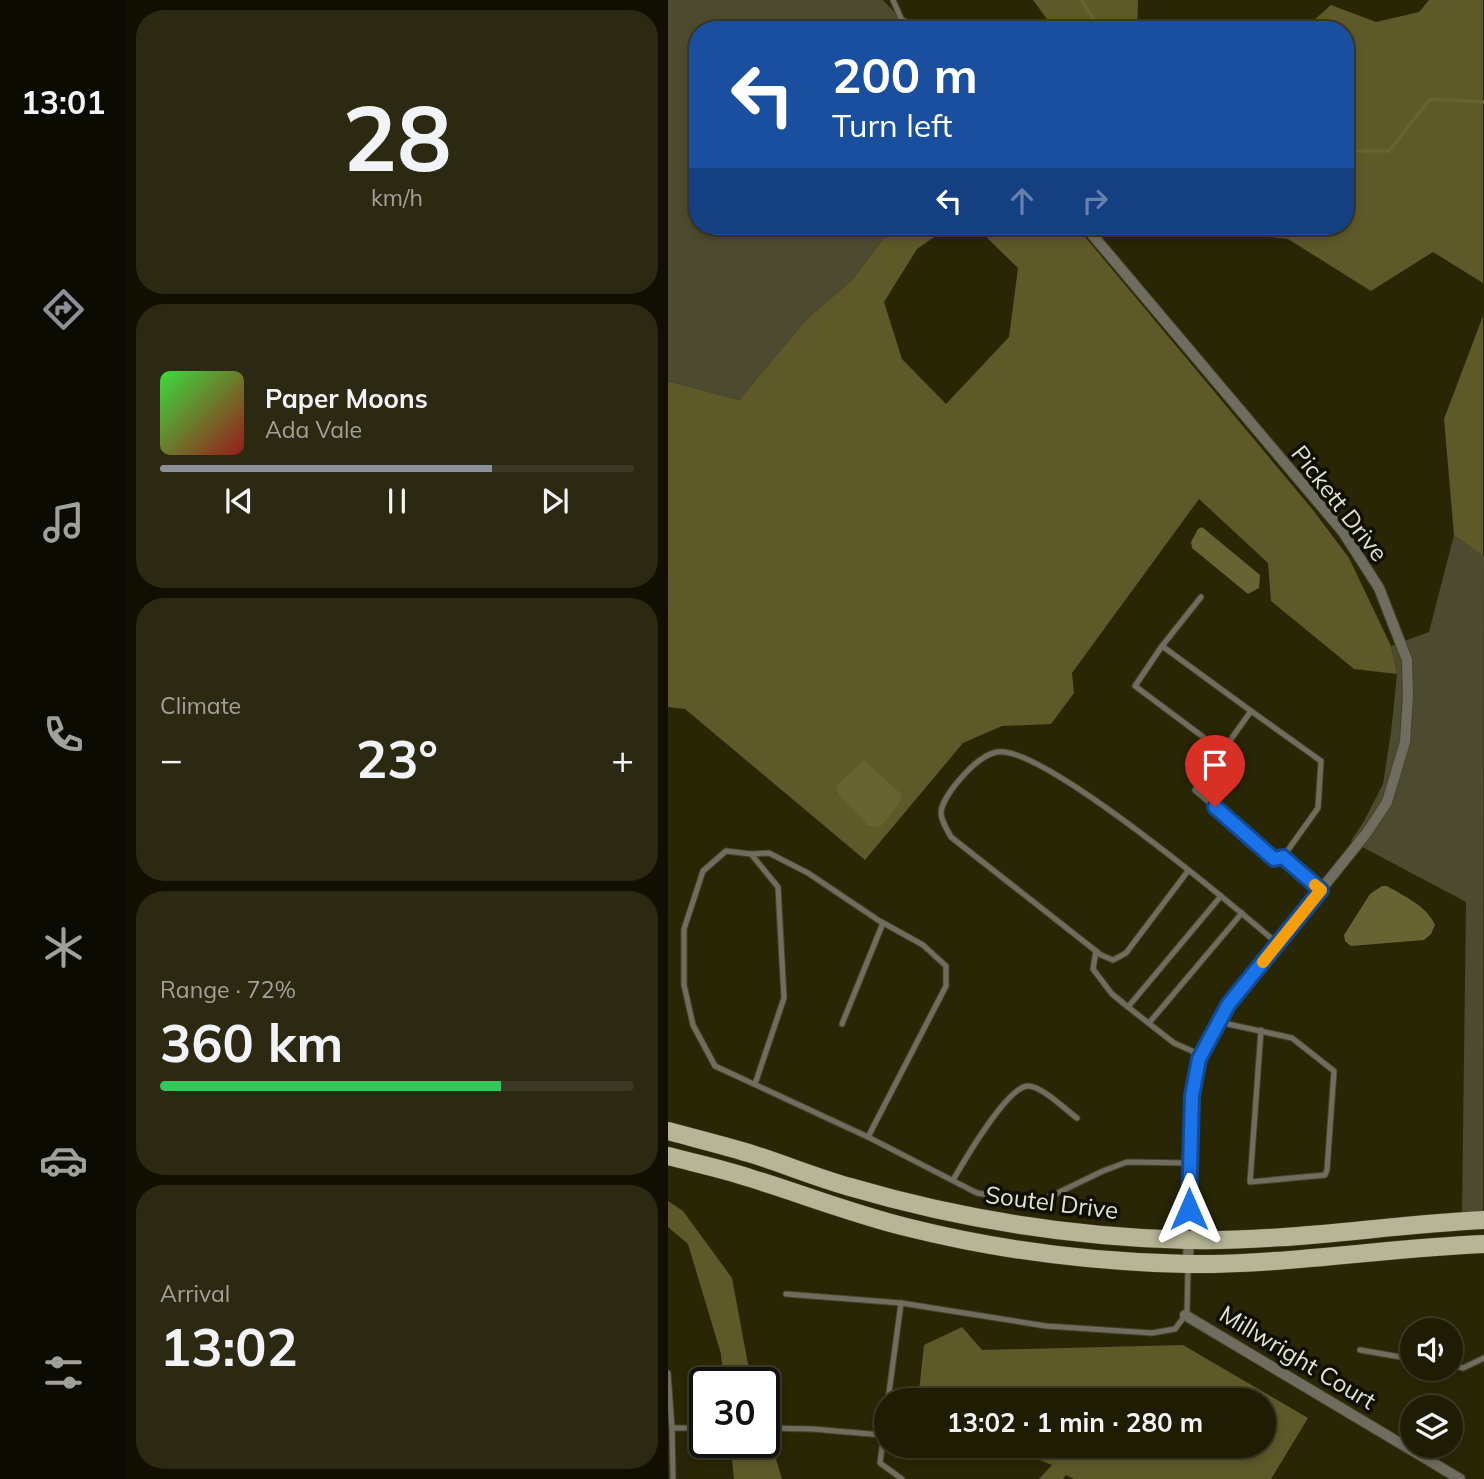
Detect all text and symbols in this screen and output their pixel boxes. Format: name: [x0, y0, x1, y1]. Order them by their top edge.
text: 200 m: [832, 44, 978, 105]
icon: left: [717, 49, 808, 140]
text: 28: [342, 80, 452, 194]
text: 13:01: [21, 82, 105, 122]
text: Turn left: [832, 105, 952, 145]
icon: left: [930, 182, 968, 220]
icon: ahead: [1003, 182, 1041, 220]
icon: right: [1076, 182, 1114, 220]
text: km/h: [371, 183, 423, 212]
icon: directions: [39, 285, 88, 334]
text: Paper Moons: [265, 382, 428, 415]
text: Ada Vale: [265, 415, 362, 444]
street label: Pickett Drive: [1285, 439, 1395, 567]
icon: previous: [220, 482, 258, 520]
icon: pause: [378, 482, 416, 520]
icon: next: [536, 482, 574, 520]
icon: music: [39, 498, 88, 547]
text: Climate: [160, 691, 241, 720]
icon: phone: [39, 710, 88, 759]
text: 23°: [356, 726, 438, 791]
text: −: [160, 735, 183, 783]
text: +: [611, 735, 634, 783]
pin: [1185, 735, 1245, 807]
icon: arrive: [1196, 746, 1234, 784]
icon: climate: [39, 923, 88, 972]
text: Range · 72%: [160, 975, 296, 1004]
text: 360 km: [160, 1010, 343, 1075]
icon: car: [39, 1136, 88, 1185]
position arrow: [1152, 1172, 1226, 1246]
street label: Soutel Drive: [984, 1179, 1120, 1225]
text: Arrival: [160, 1279, 230, 1308]
street label: Millwright Court: [1214, 1299, 1382, 1415]
text: 13:02: [160, 1314, 298, 1379]
map controls: [1400, 1318, 1463, 1458]
button: sound: [1400, 1318, 1463, 1381]
icon: filters: [39, 1348, 88, 1397]
speed limit sign: 30: [689, 1367, 780, 1458]
button: layers: [1400, 1395, 1463, 1458]
text: 13:02 · 1 min · 280 m: [947, 1406, 1203, 1439]

